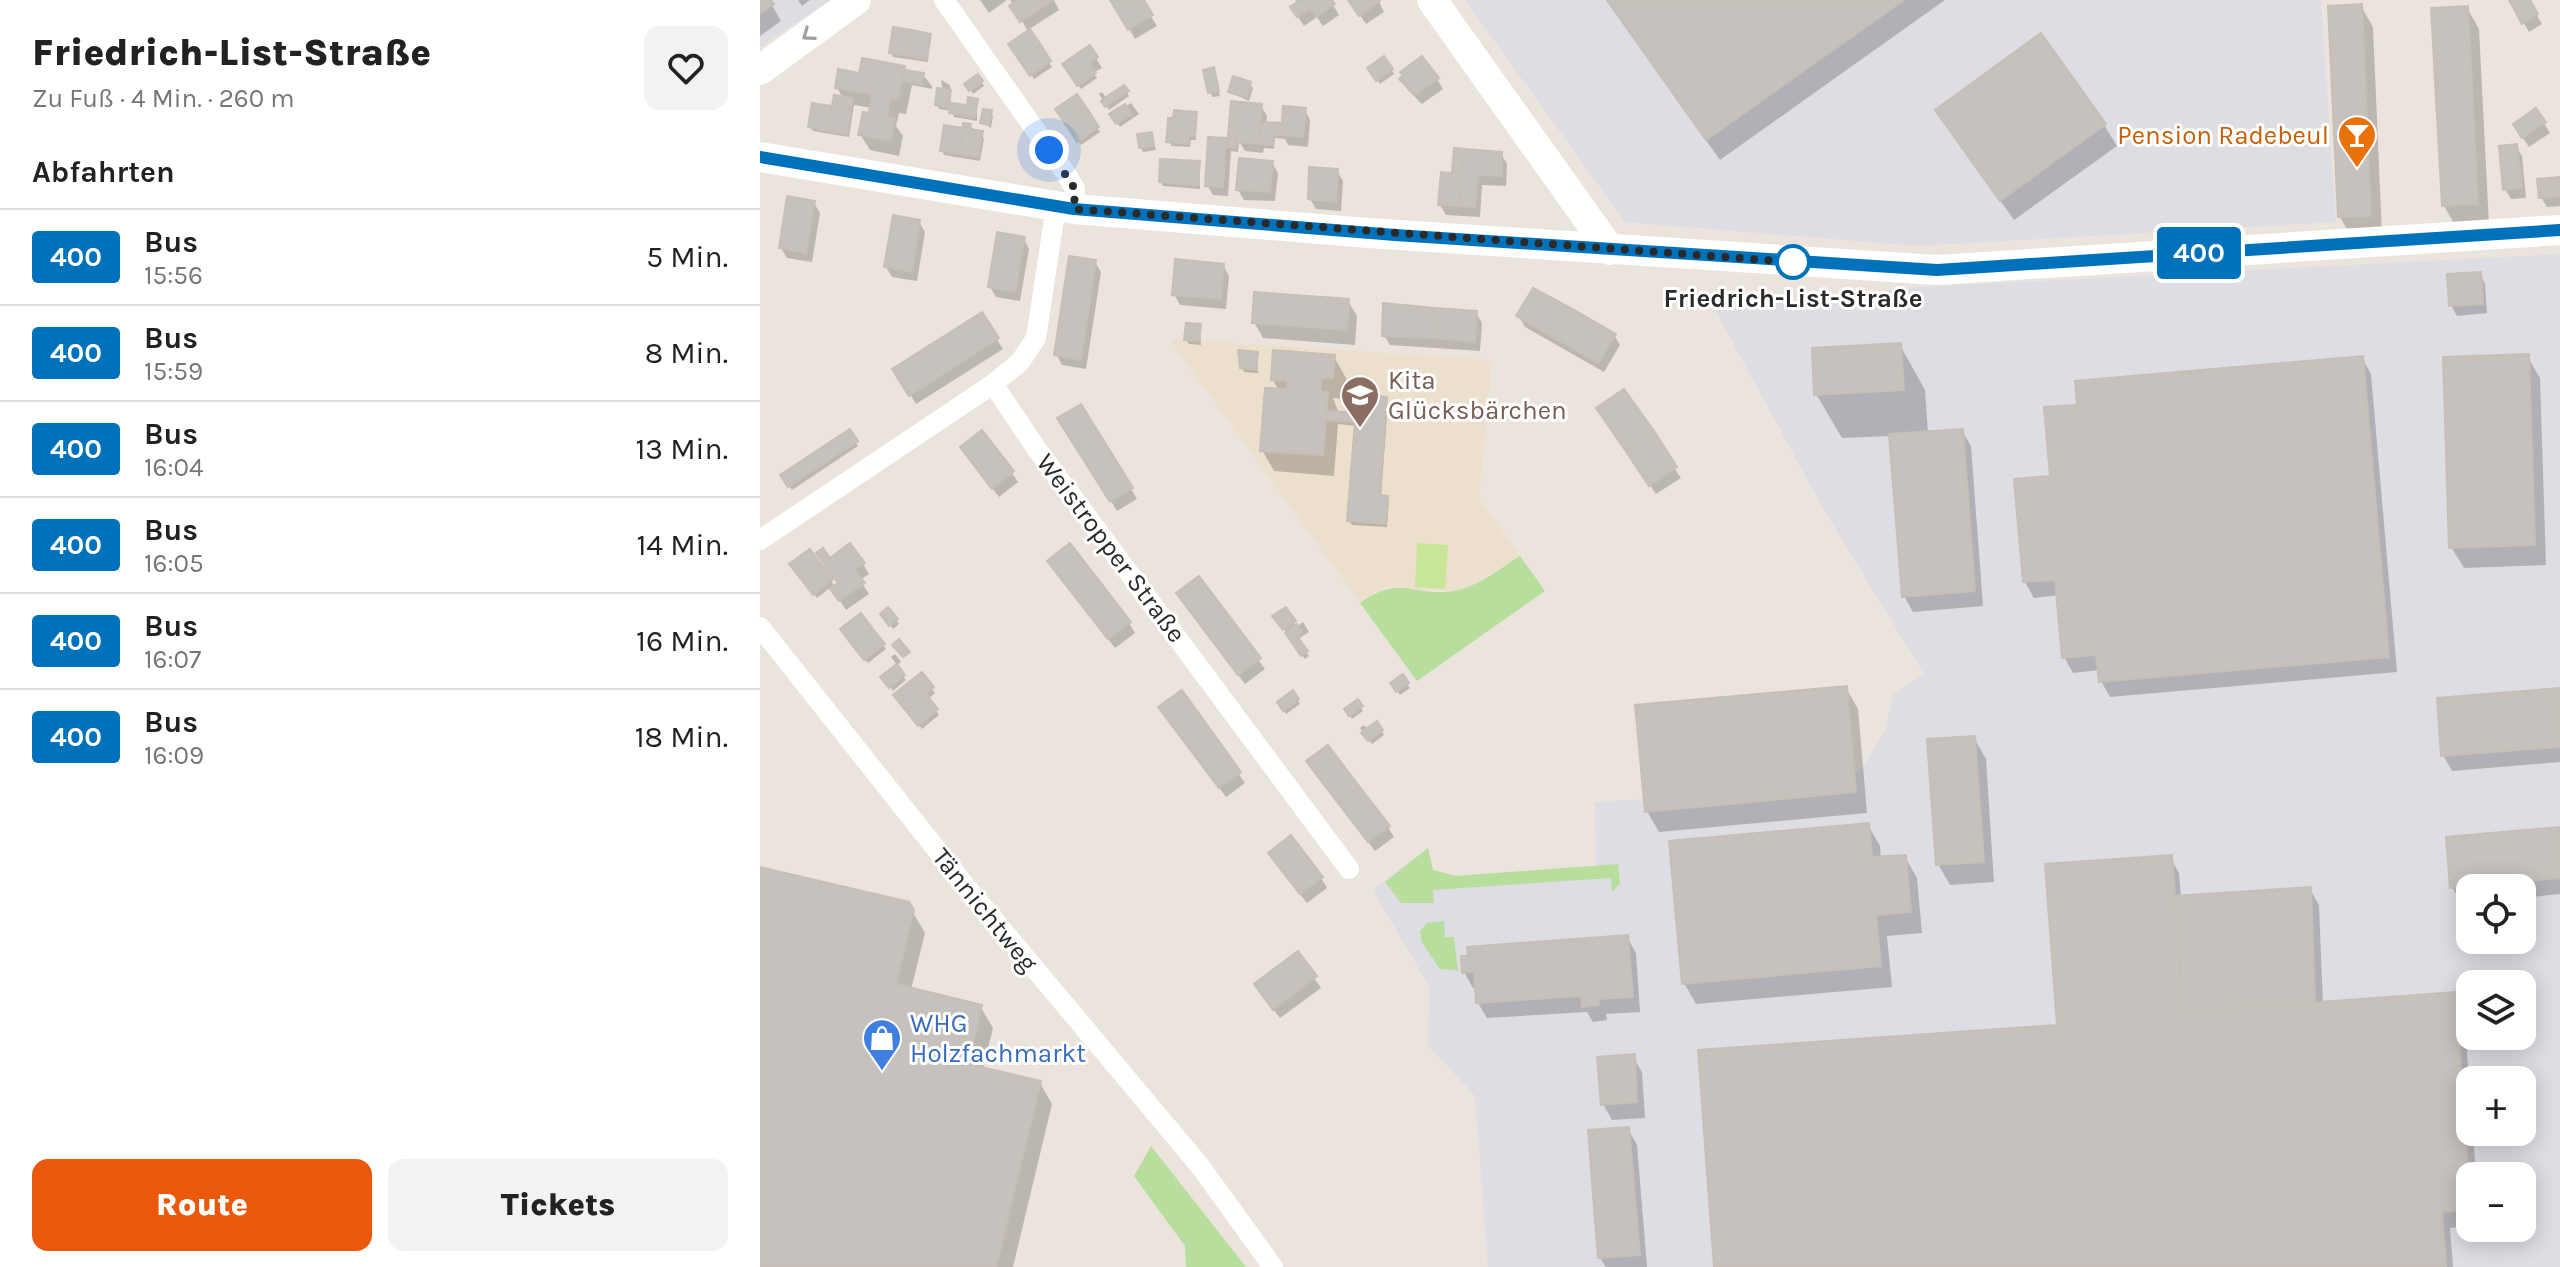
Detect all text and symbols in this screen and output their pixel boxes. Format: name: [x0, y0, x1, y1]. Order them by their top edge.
one-way arrow: [803, 25, 817, 40]
button: heart: [644, 26, 728, 110]
text: Friedrich-List-Straße: [32, 30, 431, 75]
text: Zu Fuß · 4 Min. · 260 m: [32, 83, 295, 114]
bar icon: Pension Radebeul: [2336, 114, 2378, 169]
place label: Pension Radebeul: [2117, 120, 2329, 151]
your location: [1029, 130, 1069, 170]
text: Abfahrten: [32, 154, 175, 190]
text: Bus: [144, 224, 198, 260]
line badge: 400: [2153, 227, 2245, 279]
text: 400: [2173, 236, 2225, 269]
text: 5 Min.: [646, 239, 728, 275]
text: 400: [50, 240, 102, 273]
marker: Friedrich-List-Straße: [1776, 245, 1810, 279]
text: 15:56: [144, 260, 203, 291]
place label: Friedrich-List-Straße: [1663, 283, 1923, 314]
text: Bus: [144, 320, 198, 356]
text: 8 Min.: [645, 335, 728, 371]
text: 400: [50, 336, 102, 369]
text: 15:59: [144, 356, 203, 387]
place label: Kita Glücksbärchen: [1388, 365, 1567, 426]
school or university icon: Kita Glücksbärchen: [1339, 374, 1381, 429]
text: Bus: [144, 416, 198, 452]
text: 13 Min.: [635, 431, 728, 467]
text: 400: [50, 432, 102, 465]
street label: Weistropper Straße: [1030, 447, 1192, 649]
text: 16:04: [144, 452, 203, 483]
text: Bus: [144, 512, 198, 548]
text: 14 Min.: [636, 527, 728, 563]
text: 400: [50, 528, 102, 561]
text: 16:05: [144, 548, 204, 579]
text: Bus: [144, 608, 198, 644]
text: 16 Min.: [636, 623, 728, 659]
text: 400: [50, 624, 102, 657]
text: 16:07: [144, 644, 201, 675]
text: Bus: [144, 704, 198, 740]
text: 18 Min.: [635, 719, 728, 755]
text: 400: [50, 720, 102, 753]
text: 16:09: [144, 740, 204, 771]
street label: Tännichtweg: [926, 842, 1044, 978]
map controls: [2456, 874, 2536, 1242]
button: locate: [2456, 874, 2536, 954]
button: layers: [2456, 970, 2536, 1050]
place label: WHG Holzfachmarkt: [910, 1008, 1086, 1069]
shop icon: WHG Holzfachmarkt: [861, 1017, 903, 1072]
button: +: [2456, 1066, 2536, 1146]
button: Route: [32, 1159, 372, 1251]
button: Tickets: [388, 1159, 728, 1251]
button: −: [2456, 1162, 2536, 1242]

